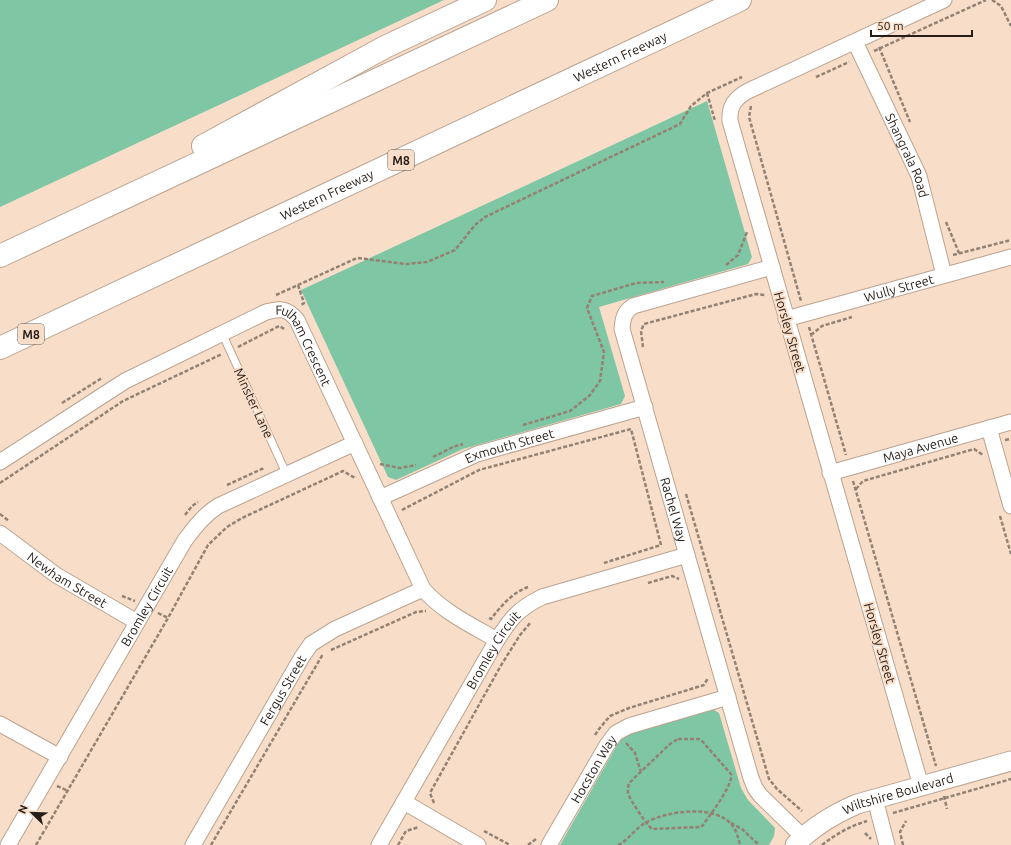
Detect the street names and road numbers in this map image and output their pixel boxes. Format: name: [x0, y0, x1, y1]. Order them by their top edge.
street label: Western Freeway: [571, 29, 669, 84]
street label: Shangrala Road: [883, 111, 931, 199]
road number: M8: [388, 150, 414, 170]
street label: Western Freeway: [278, 166, 375, 222]
street label: Wully Street: [862, 272, 935, 304]
street label: Horsley Street: [772, 290, 808, 374]
street label: Fulham Crescent: [275, 303, 334, 388]
road number: M8: [18, 324, 44, 344]
street label: Minster Lane: [232, 366, 276, 440]
street label: Exmouth Street: [463, 426, 556, 466]
street label: Maya Avenue: [881, 430, 960, 465]
street label: Rachel Way: [658, 476, 690, 544]
street label: Newham Street: [25, 549, 109, 610]
street label: Bromley Circuit: [118, 564, 175, 649]
street label: Horsley Street: [862, 601, 898, 685]
street label: Bromley Circuit: [463, 608, 523, 692]
street label: Fergus Street: [257, 653, 309, 728]
street label: Hocston Way: [568, 732, 619, 805]
street label: Wiltshire Boulevard: [840, 770, 955, 817]

